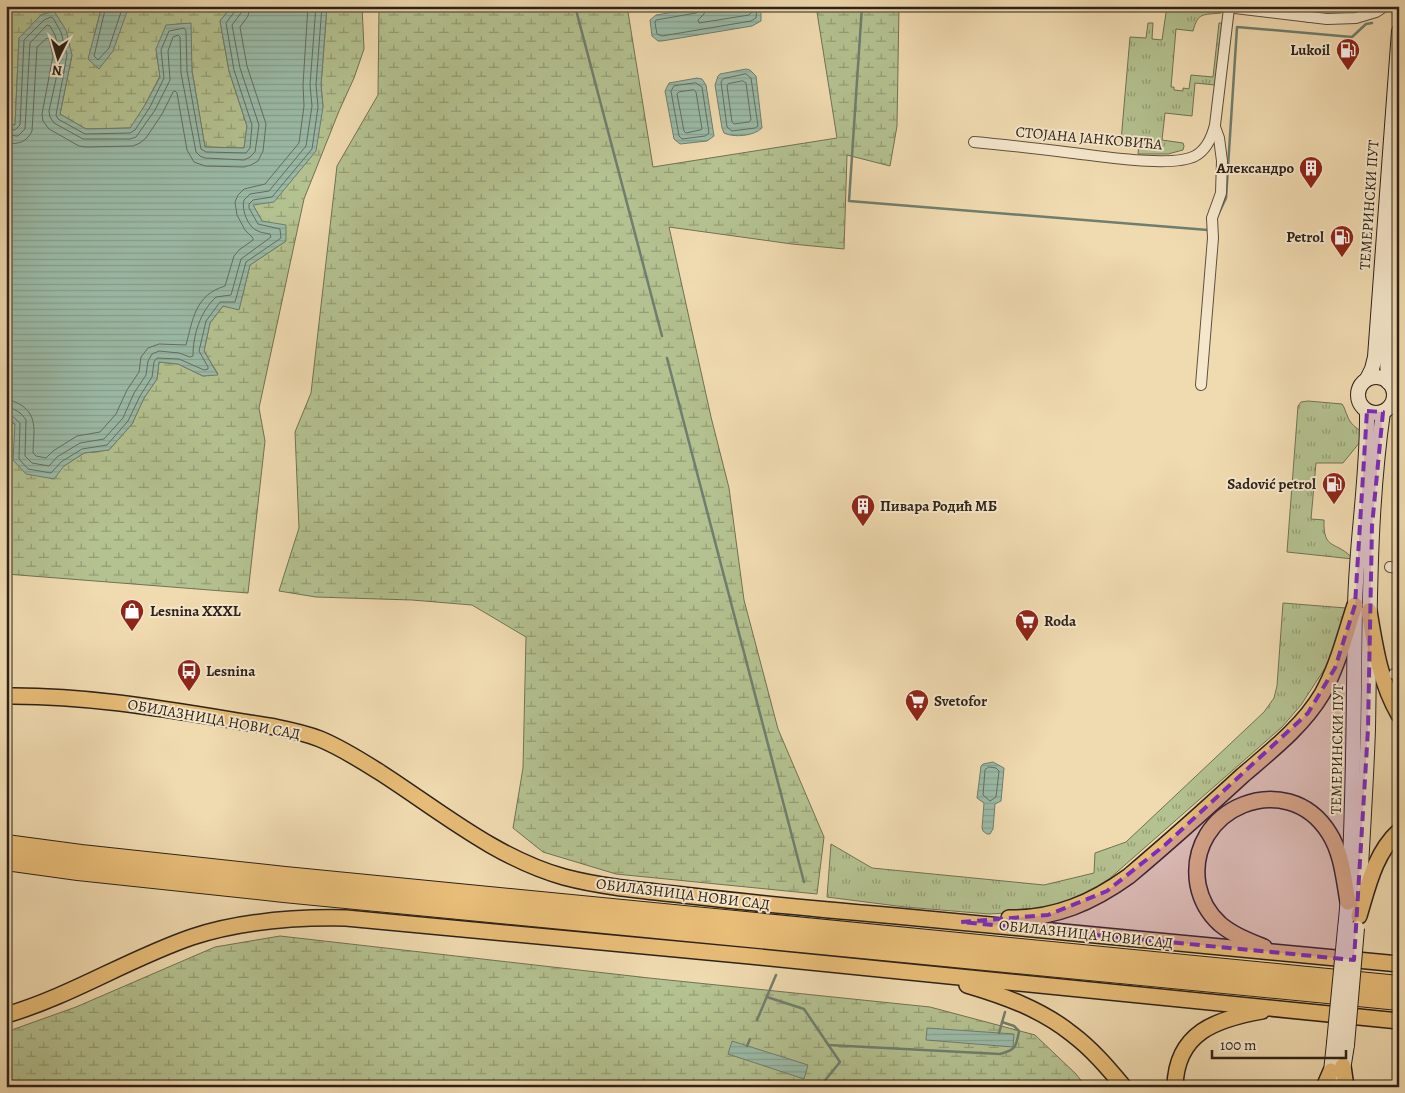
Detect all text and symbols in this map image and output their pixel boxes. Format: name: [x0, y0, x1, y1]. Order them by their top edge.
north arrow: [32, 32, 82, 82]
fuel station icon: Lukoil: [1335, 37, 1361, 71]
place label: Lukoil: [1290, 40, 1330, 60]
text: N: [51, 61, 63, 80]
street label: СТОЈАНА ЈАНКОВИЋА: [1015, 122, 1164, 154]
street label: ТЕМЕРИНСКИ ПУТ: [1354, 139, 1384, 271]
building icon: Александро: [1298, 155, 1324, 189]
place label: Александро: [1216, 158, 1294, 178]
fuel station icon: Petrol: [1329, 224, 1355, 258]
place label: Petrol: [1286, 227, 1324, 247]
fuel station icon: Sadović petrol: [1321, 471, 1347, 505]
place label: Sadović petrol: [1227, 474, 1316, 494]
building icon: Пивара Родић МБ: [850, 493, 876, 527]
place label: Пивара Родић МБ: [880, 496, 997, 516]
shop icon: Lesnina XXXL: [119, 598, 145, 632]
place label: Lesnina XXXL: [150, 601, 241, 621]
supermarket icon: Roda: [1014, 608, 1040, 642]
place label: Roda: [1044, 611, 1077, 631]
bus stop icon: Lesnina: [176, 658, 202, 692]
place label: Lesnina: [206, 661, 256, 681]
street label: ТЕМЕРИНСКИ ПУТ: [1326, 683, 1348, 814]
supermarket icon: Svetofor: [904, 688, 930, 722]
place label: Svetofor: [934, 691, 987, 711]
street label: ОБИЛАЗНИЦА НОВИ САД: [126, 694, 302, 744]
street label: ОБИЛАЗНИЦА НОВИ САД: [595, 873, 771, 915]
street label: ОБИЛАЗНИЦА НОВИ САД: [998, 915, 1174, 953]
scale bar: [1212, 1028, 1346, 1060]
text: 100 m: [1220, 1035, 1257, 1055]

